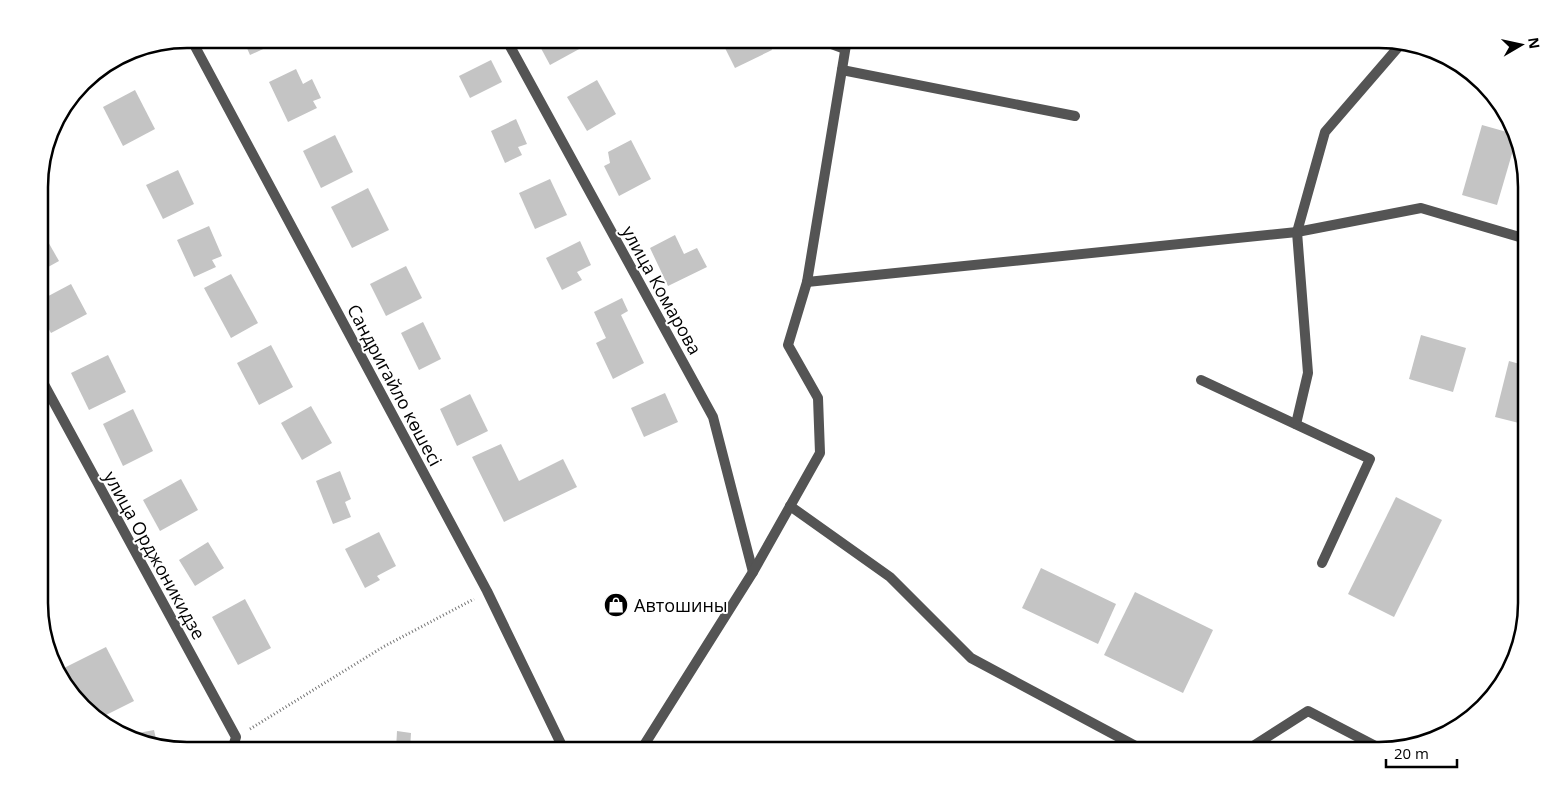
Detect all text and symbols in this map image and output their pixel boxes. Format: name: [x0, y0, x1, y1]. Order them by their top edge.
north arrow: [1496, 20, 1546, 70]
text: N: [1524, 36, 1545, 50]
street label: улица Комарова: [617, 221, 707, 359]
street label: Сандригайло көшесі: [342, 300, 448, 470]
street label: улица Орджоникидзе: [99, 467, 211, 643]
shop icon: Автошины: [603, 592, 629, 618]
place label: Автошины: [634, 593, 728, 617]
scale bar: [1386, 736, 1457, 768]
text: 20 m: [1394, 743, 1429, 763]

